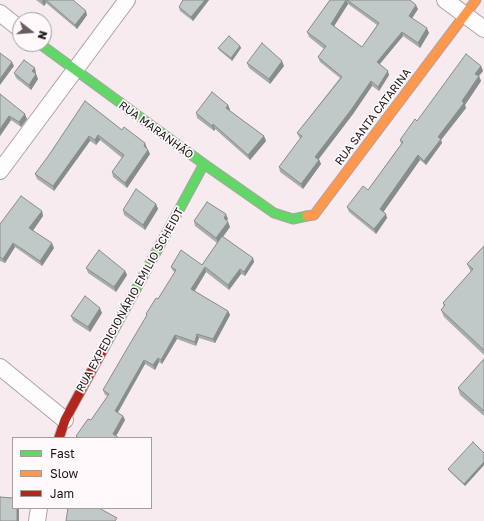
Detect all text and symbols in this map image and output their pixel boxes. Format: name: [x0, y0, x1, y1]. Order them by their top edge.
north arrow: [12, 12, 52, 52]
text: N: [36, 29, 50, 41]
street label: RUA SANTA CATARINA: [332, 66, 414, 168]
street label: RUA MARANHÃO: [116, 99, 196, 161]
street label: RUA EXPEDICIONÁRIO EMILIO SCHEIDT: [74, 206, 186, 394]
legend: [12, 437, 152, 509]
text: Fast: [50, 446, 75, 461]
text: Slow: [50, 466, 78, 481]
text: Jam: [50, 486, 74, 501]

